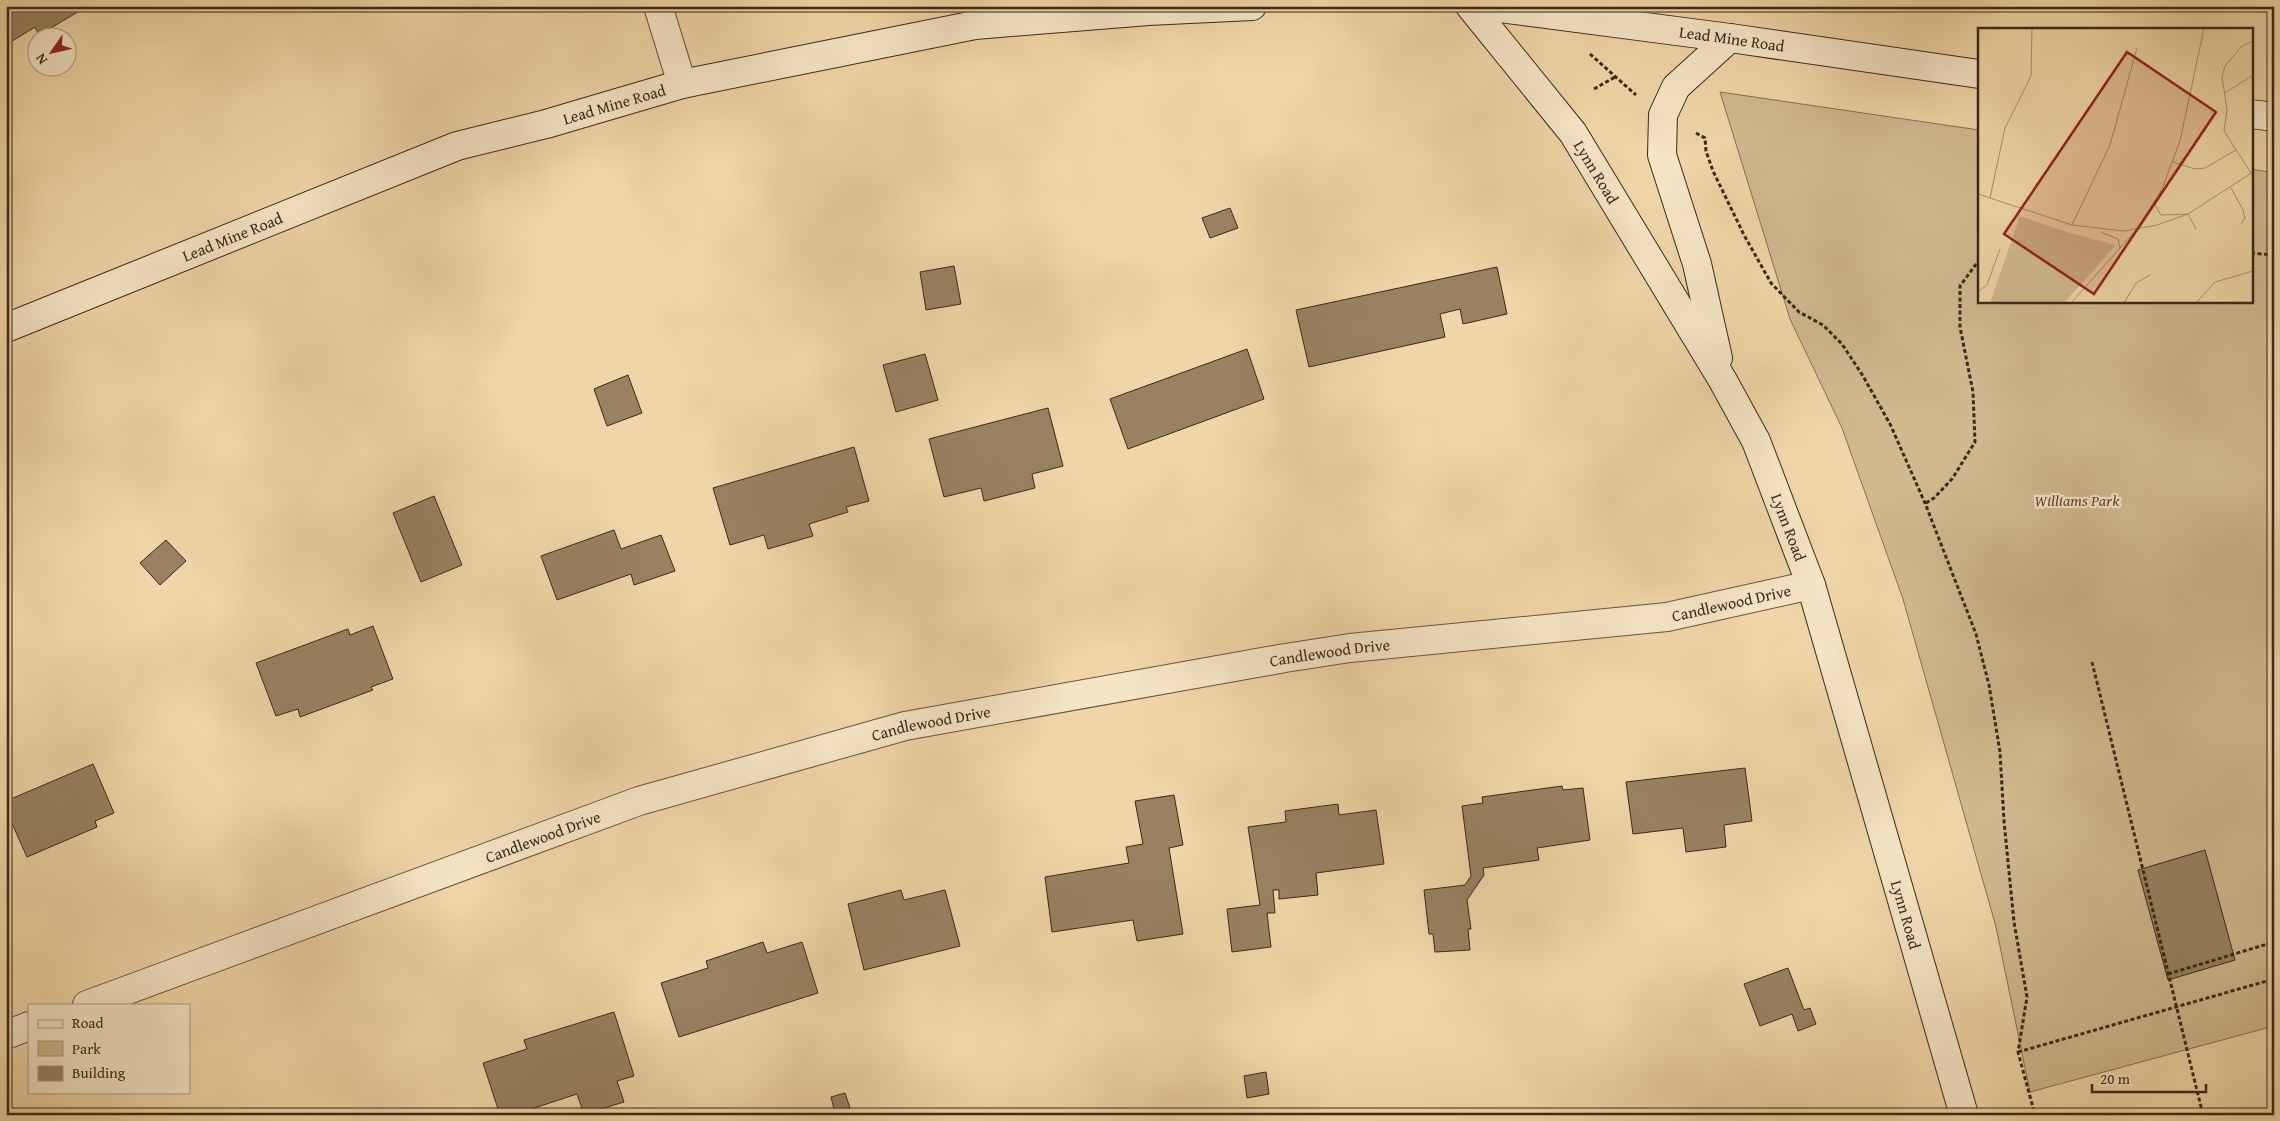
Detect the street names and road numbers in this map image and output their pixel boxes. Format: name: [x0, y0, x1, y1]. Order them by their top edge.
street label: Lead Mine Road: [1678, 20, 1787, 58]
street label: Lead Mine Road: [560, 77, 669, 130]
street label: Lynn Road: [1568, 135, 1625, 209]
street label: Lead Mine Road: [179, 206, 286, 268]
street label: Lynn Road: [1765, 490, 1813, 565]
street label: Candlewood Drive: [1669, 578, 1793, 628]
street label: Candlewood Drive: [1268, 632, 1391, 673]
street label: Candlewood Drive: [869, 699, 993, 747]
street label: Candlewood Drive: [482, 804, 604, 869]
street label: Lynn Road: [1885, 877, 1928, 952]

